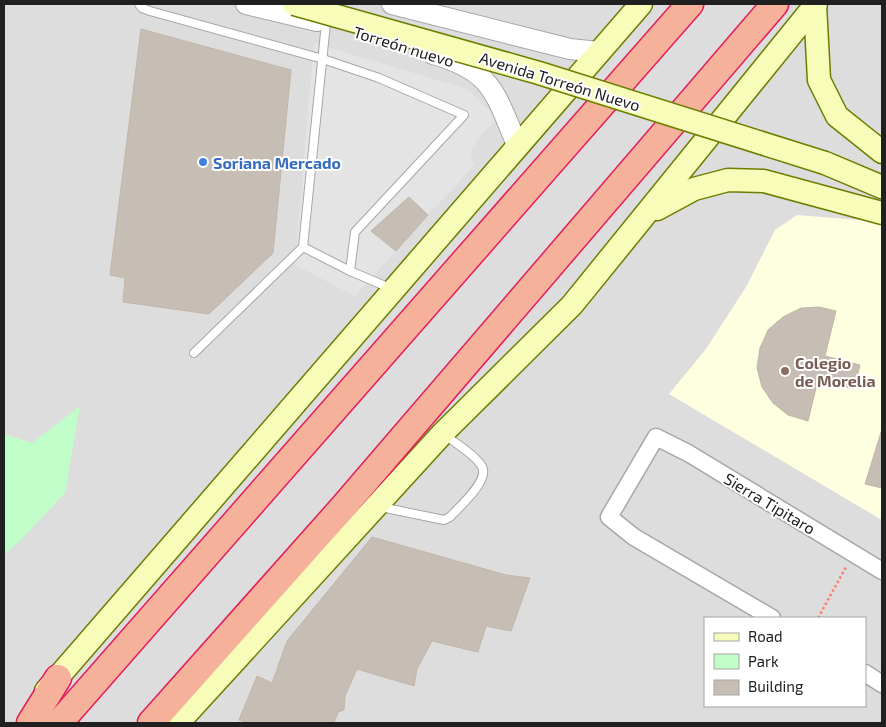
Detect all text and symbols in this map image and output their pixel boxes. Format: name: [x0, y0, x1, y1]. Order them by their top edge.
street label: Torreón nuevo: [351, 22, 457, 70]
street label: Avenida Torreón Nuevo: [477, 47, 643, 115]
place label: Soriana Mercado: [213, 153, 341, 172]
marker: Soriana Mercado: [197, 156, 209, 168]
place label: Colegio de Morelia: [795, 353, 876, 390]
marker: Colegio de Morelia: [779, 365, 791, 377]
street label: Sierra Tipitaro: [721, 468, 819, 538]
legend: [704, 617, 866, 707]
text: Road: [748, 627, 783, 645]
text: Park: [748, 652, 779, 670]
text: Building: [748, 677, 804, 695]

